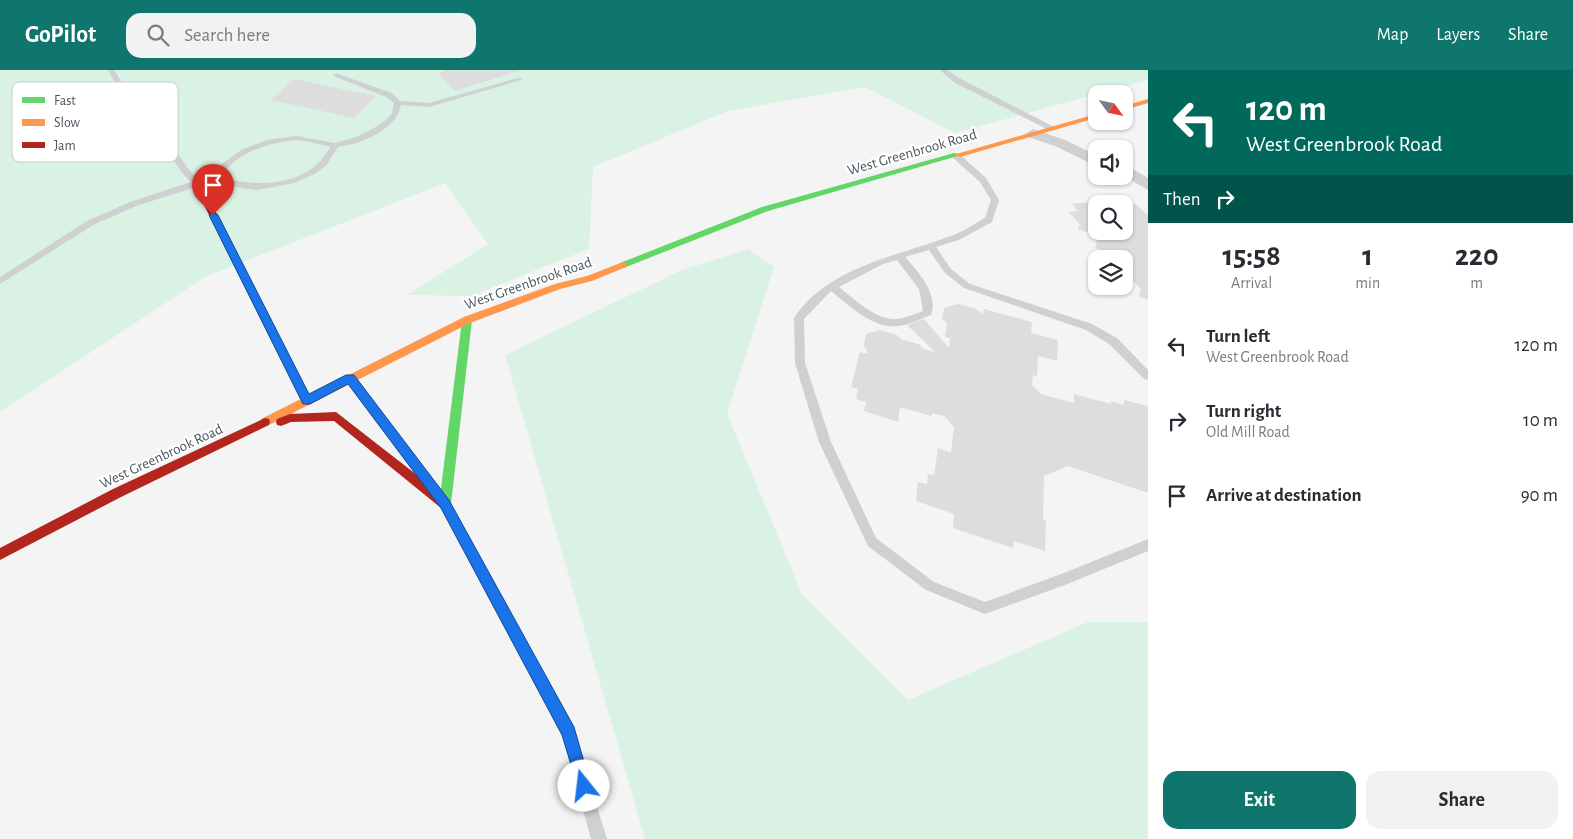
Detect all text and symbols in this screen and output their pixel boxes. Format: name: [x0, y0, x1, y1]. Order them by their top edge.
search box: [126, 13, 476, 58]
icon: search: [144, 21, 172, 49]
text: GoPilot: [25, 23, 96, 47]
text: Search here: [184, 26, 270, 45]
text: Map: [1377, 26, 1408, 44]
text: Layers: [1436, 26, 1480, 44]
text: Share: [1508, 26, 1548, 44]
legend: [12, 82, 178, 162]
north arrow: [1088, 85, 1132, 130]
map controls: [1088, 85, 1133, 295]
icon: left: [1163, 90, 1228, 155]
text: 120 m: [1246, 92, 1327, 127]
text: Fast: [54, 94, 76, 108]
text: Slow: [54, 116, 81, 130]
street label: West Greenbrook Road: [846, 127, 979, 178]
text: West Greenbrook Road: [1246, 133, 1442, 155]
text: Jam: [54, 139, 76, 153]
button: sound: [1088, 140, 1133, 185]
pin: [192, 164, 234, 215]
icon: arrive: [199, 171, 227, 199]
icon: right: [1211, 185, 1239, 213]
text: Then: [1163, 190, 1201, 209]
button: search: [1088, 195, 1133, 240]
text: 15:58: [1222, 241, 1281, 271]
text: 1: [1362, 241, 1373, 271]
text: 220: [1455, 241, 1499, 271]
button: layers: [1088, 250, 1133, 295]
street label: West Greenbrook Road: [462, 255, 594, 312]
text: Arrival: [1231, 275, 1272, 291]
text: min: [1355, 275, 1380, 291]
text: m: [1470, 275, 1483, 291]
text: Turn left: [1206, 327, 1270, 346]
icon: left: [1163, 332, 1191, 360]
text: 120 m: [1514, 336, 1558, 355]
text: West Greenbrook Road: [1206, 349, 1349, 365]
text: Turn right: [1206, 402, 1281, 421]
icon: right: [1163, 407, 1191, 435]
text: 10 m: [1523, 411, 1558, 430]
street label: West Greenbrook Road: [97, 421, 225, 492]
text: Old Mill Road: [1206, 424, 1290, 440]
icon: arrive: [1163, 482, 1191, 510]
text: Arrive at destination: [1206, 486, 1362, 505]
text: 90 m: [1521, 486, 1558, 505]
position arrow: [557, 759, 609, 811]
button: Exit: [1163, 771, 1356, 829]
button: Share: [1366, 771, 1558, 829]

